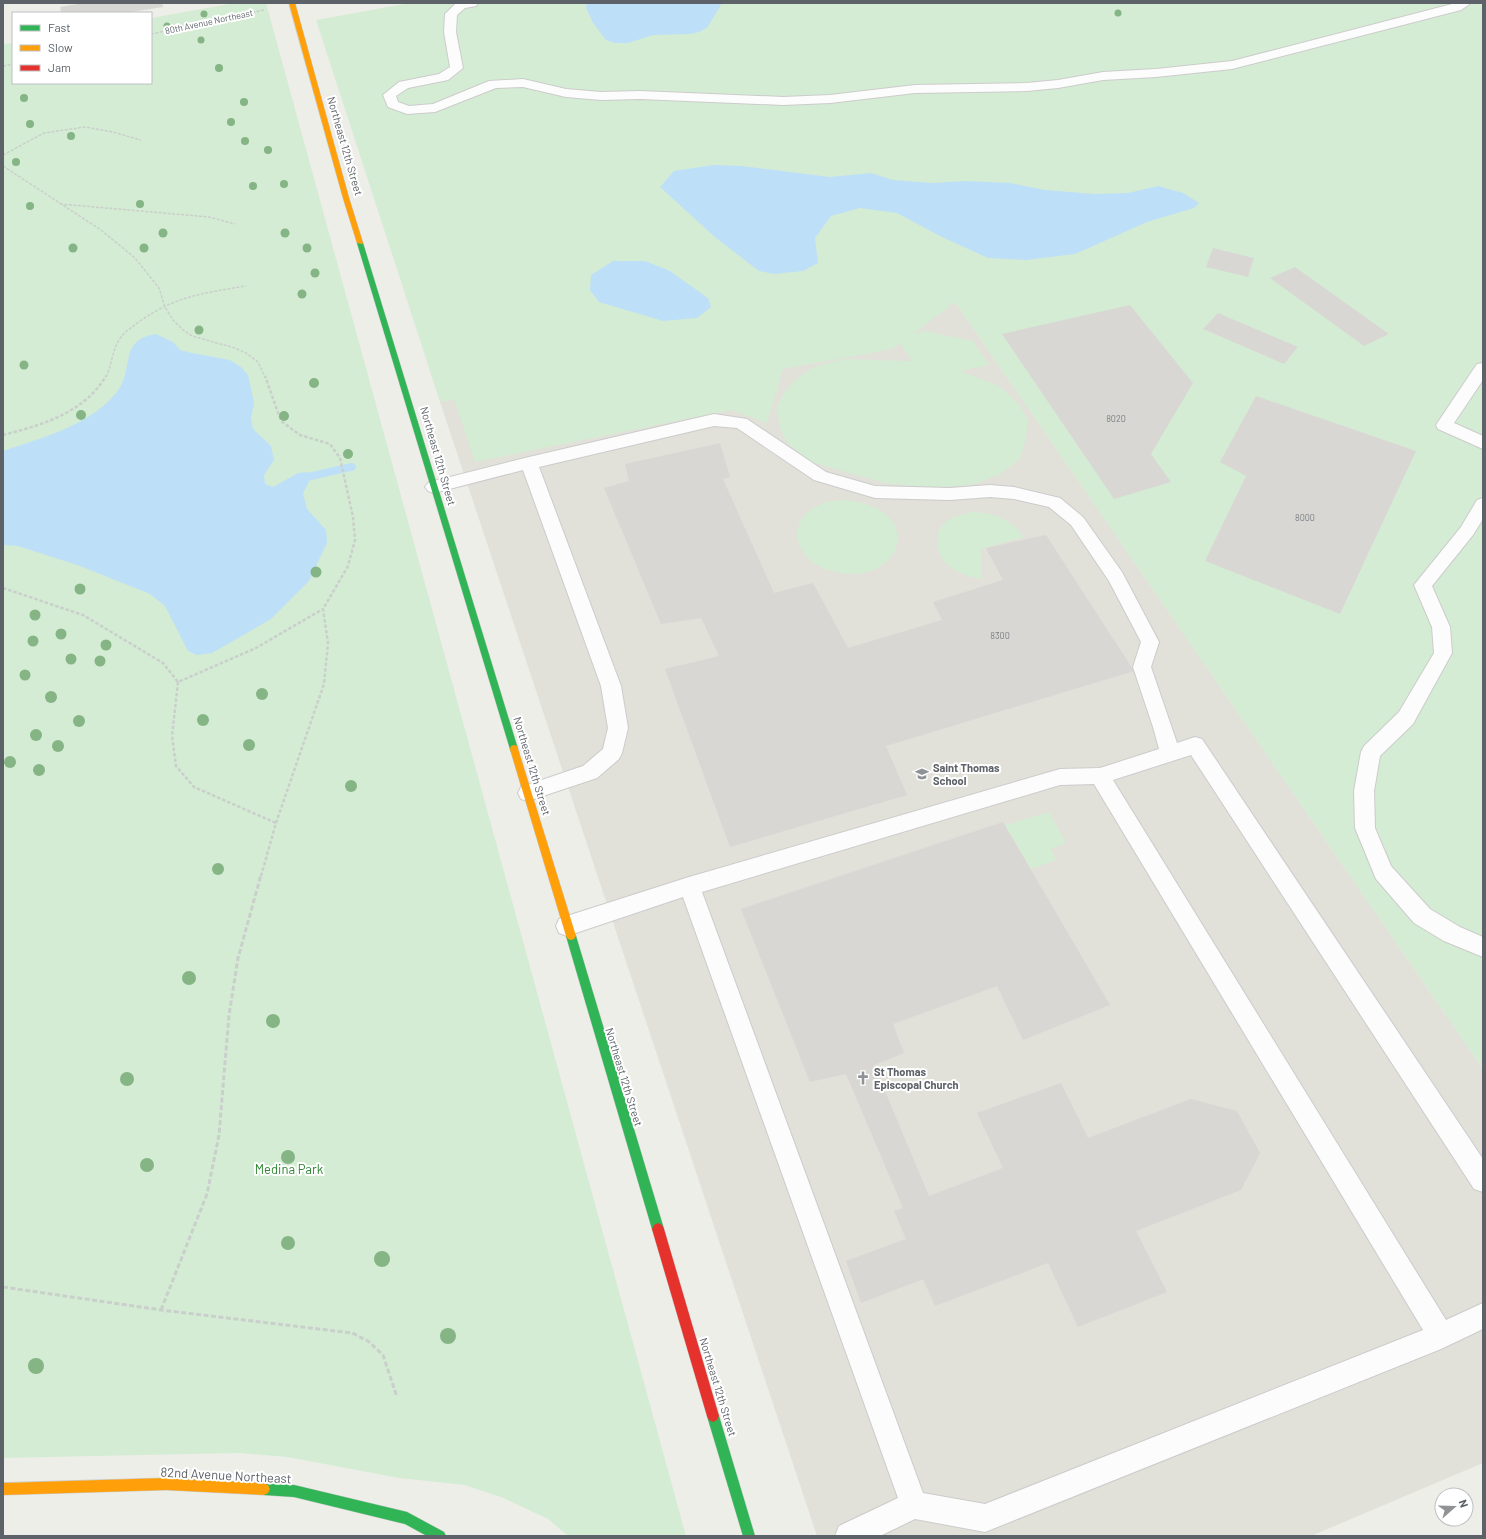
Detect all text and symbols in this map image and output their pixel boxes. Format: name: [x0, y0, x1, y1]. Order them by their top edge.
street label: 80th Avenue Northeast: [164, 7, 254, 36]
legend: [12, 12, 152, 84]
text: Fast: [48, 20, 71, 34]
text: Slow: [48, 40, 73, 54]
text: Jam: [48, 60, 71, 74]
street label: Northeast 12th Street: [325, 95, 366, 197]
street label: Northeast 12th Street: [418, 405, 459, 507]
house number: 8020: [1106, 413, 1126, 424]
house number: 8000: [1295, 512, 1315, 523]
house number: 8300: [990, 630, 1010, 641]
street label: Northeast 12th Street: [511, 715, 554, 817]
place label: Saint Thomas School: [933, 761, 1000, 787]
school or university icon: Saint Thomas School: [914, 766, 930, 782]
street label: Northeast 12th Street: [603, 1026, 646, 1128]
place label: St Thomas Episcopal Church: [874, 1065, 959, 1091]
church icon: St Thomas Episcopal Church: [855, 1070, 871, 1086]
park label: Medina Park: [255, 1161, 324, 1177]
street label: Northeast 12th Street: [697, 1336, 740, 1438]
street label: 82nd Avenue Northeast: [160, 1464, 292, 1486]
north arrow: [1434, 1487, 1474, 1527]
text: N: [1457, 1498, 1471, 1509]

